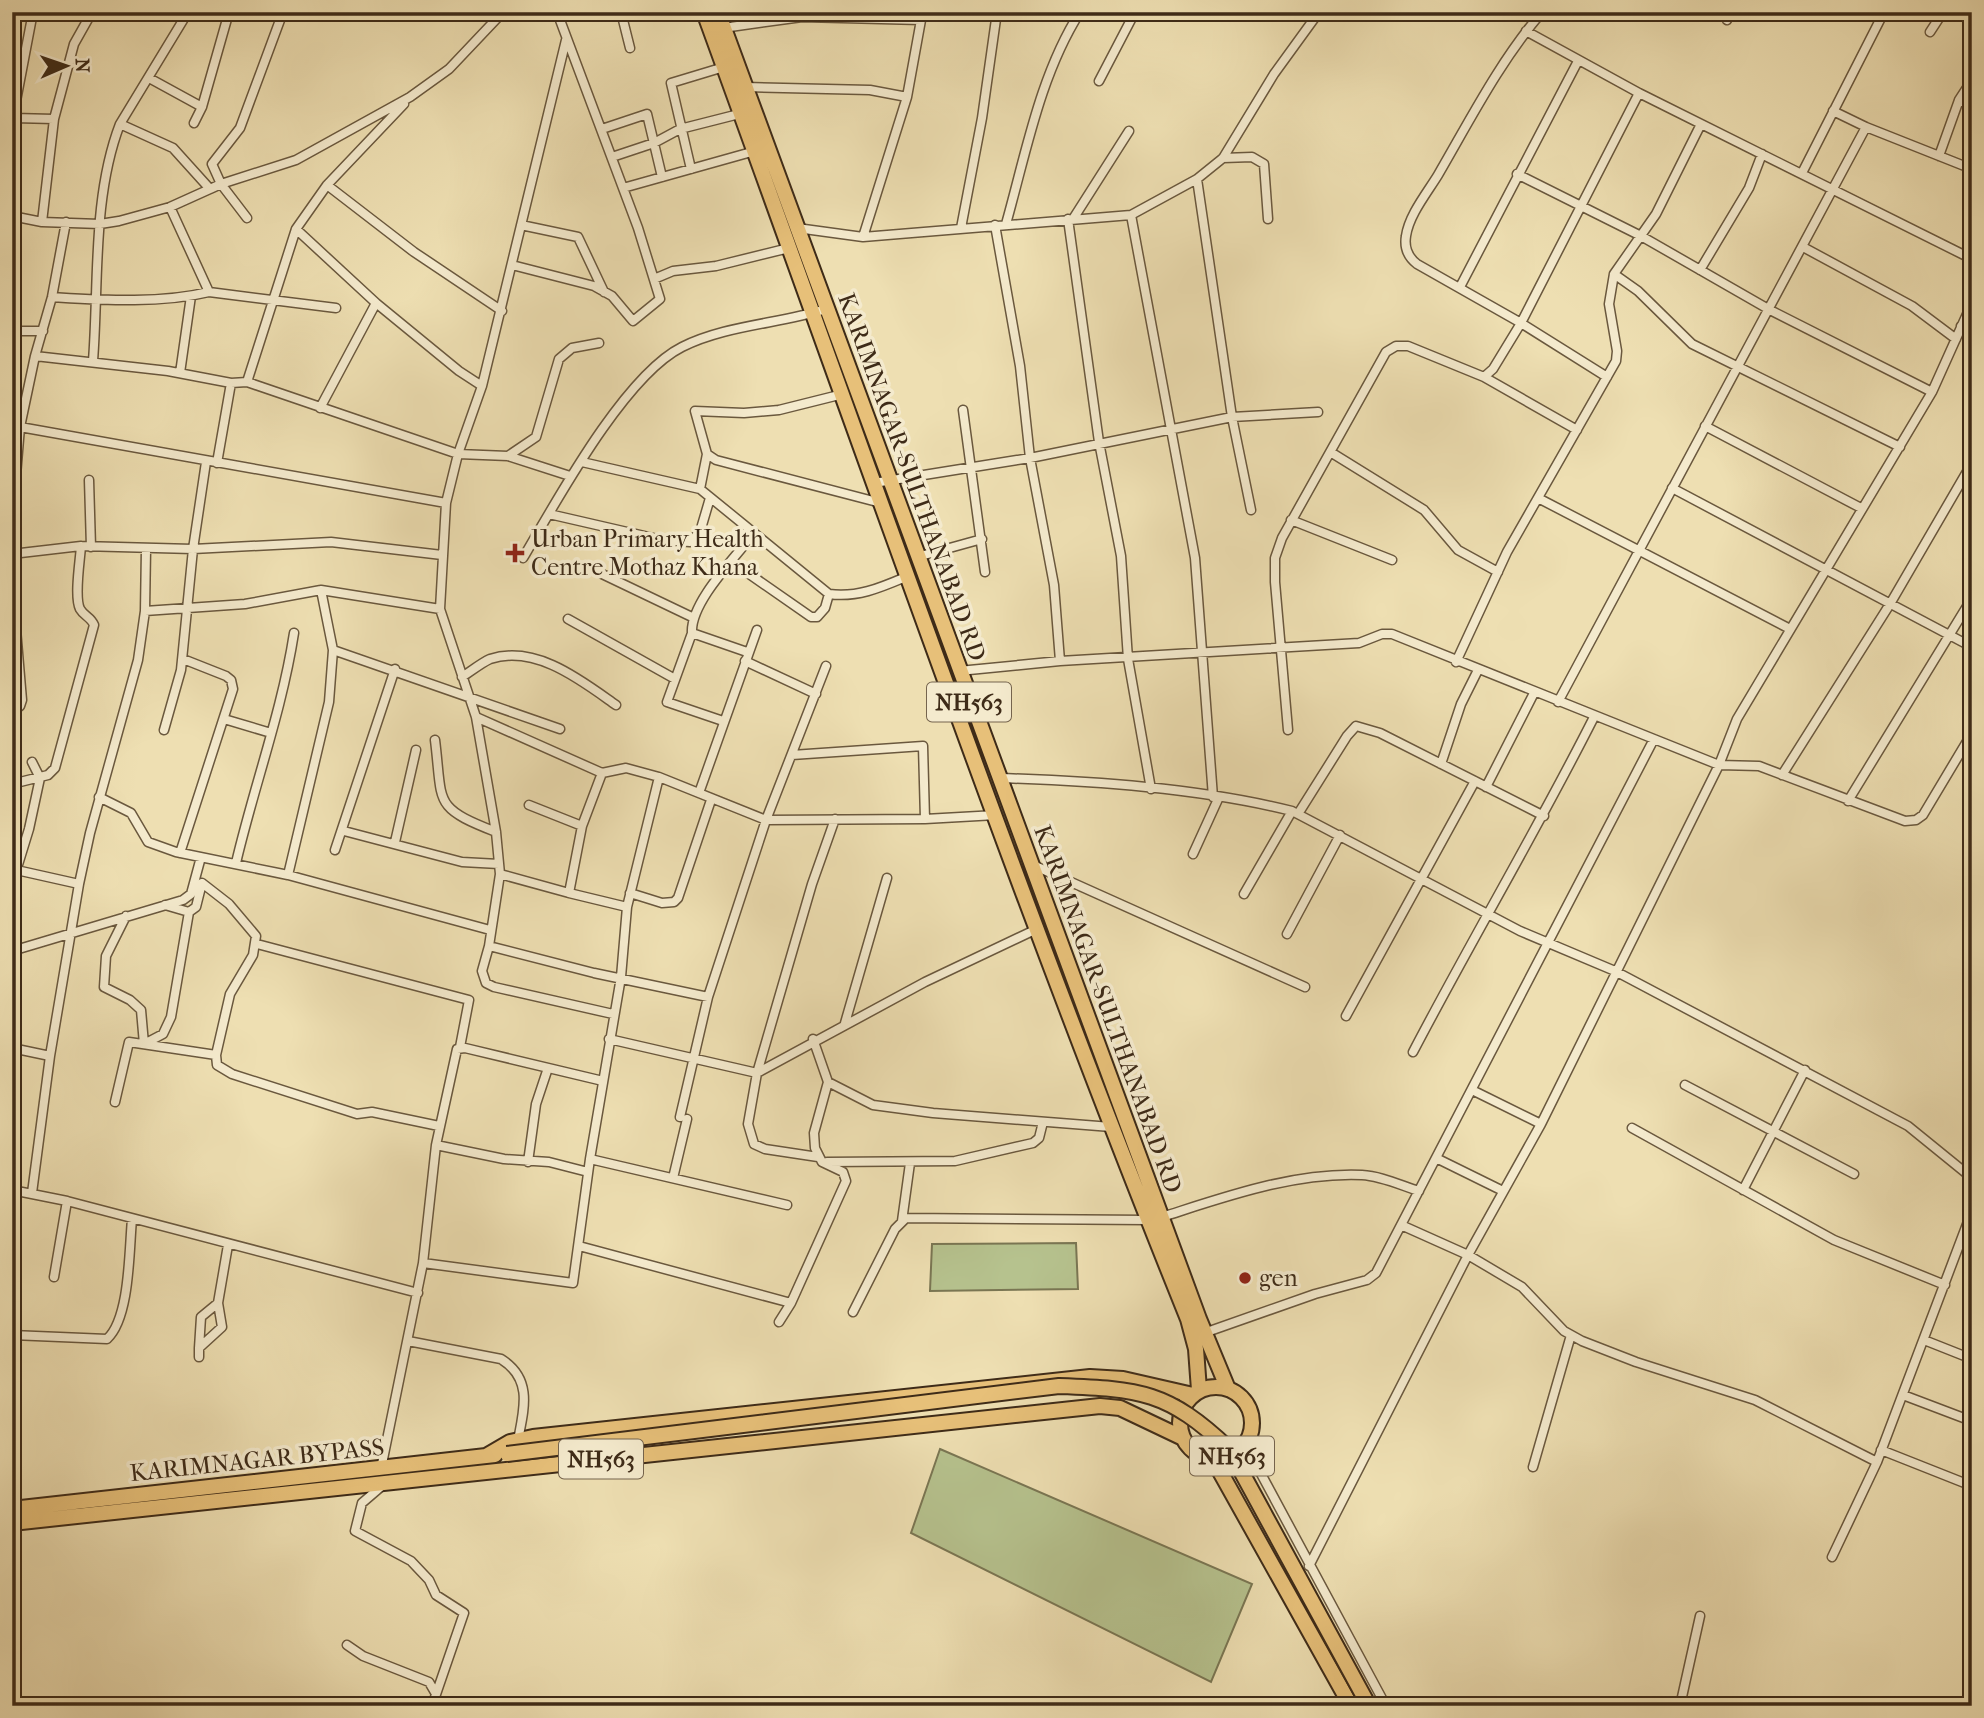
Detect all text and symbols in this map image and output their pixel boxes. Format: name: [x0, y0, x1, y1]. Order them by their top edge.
north arrow: [32, 32, 102, 102]
text: N: [71, 58, 93, 74]
street label: KARIMNAGAR-SULTHANABAD RD: [832, 289, 992, 665]
place label: Urban Primary Health Centre Mothaz Khana: [531, 525, 764, 581]
marker: Urban Primary Health Centre Mothaz Khana: [505, 543, 525, 563]
road number: NH563: [927, 682, 1011, 722]
street label: KARIMNAGAR-SULTHANABAD RD: [1028, 821, 1188, 1197]
place label: gen: [1259, 1264, 1298, 1292]
marker: gen: [1237, 1270, 1253, 1286]
street label: KARIMNAGAR BYPASS: [128, 1433, 386, 1487]
road number: NH563: [1190, 1436, 1274, 1476]
road number: NH563: [559, 1440, 643, 1478]

